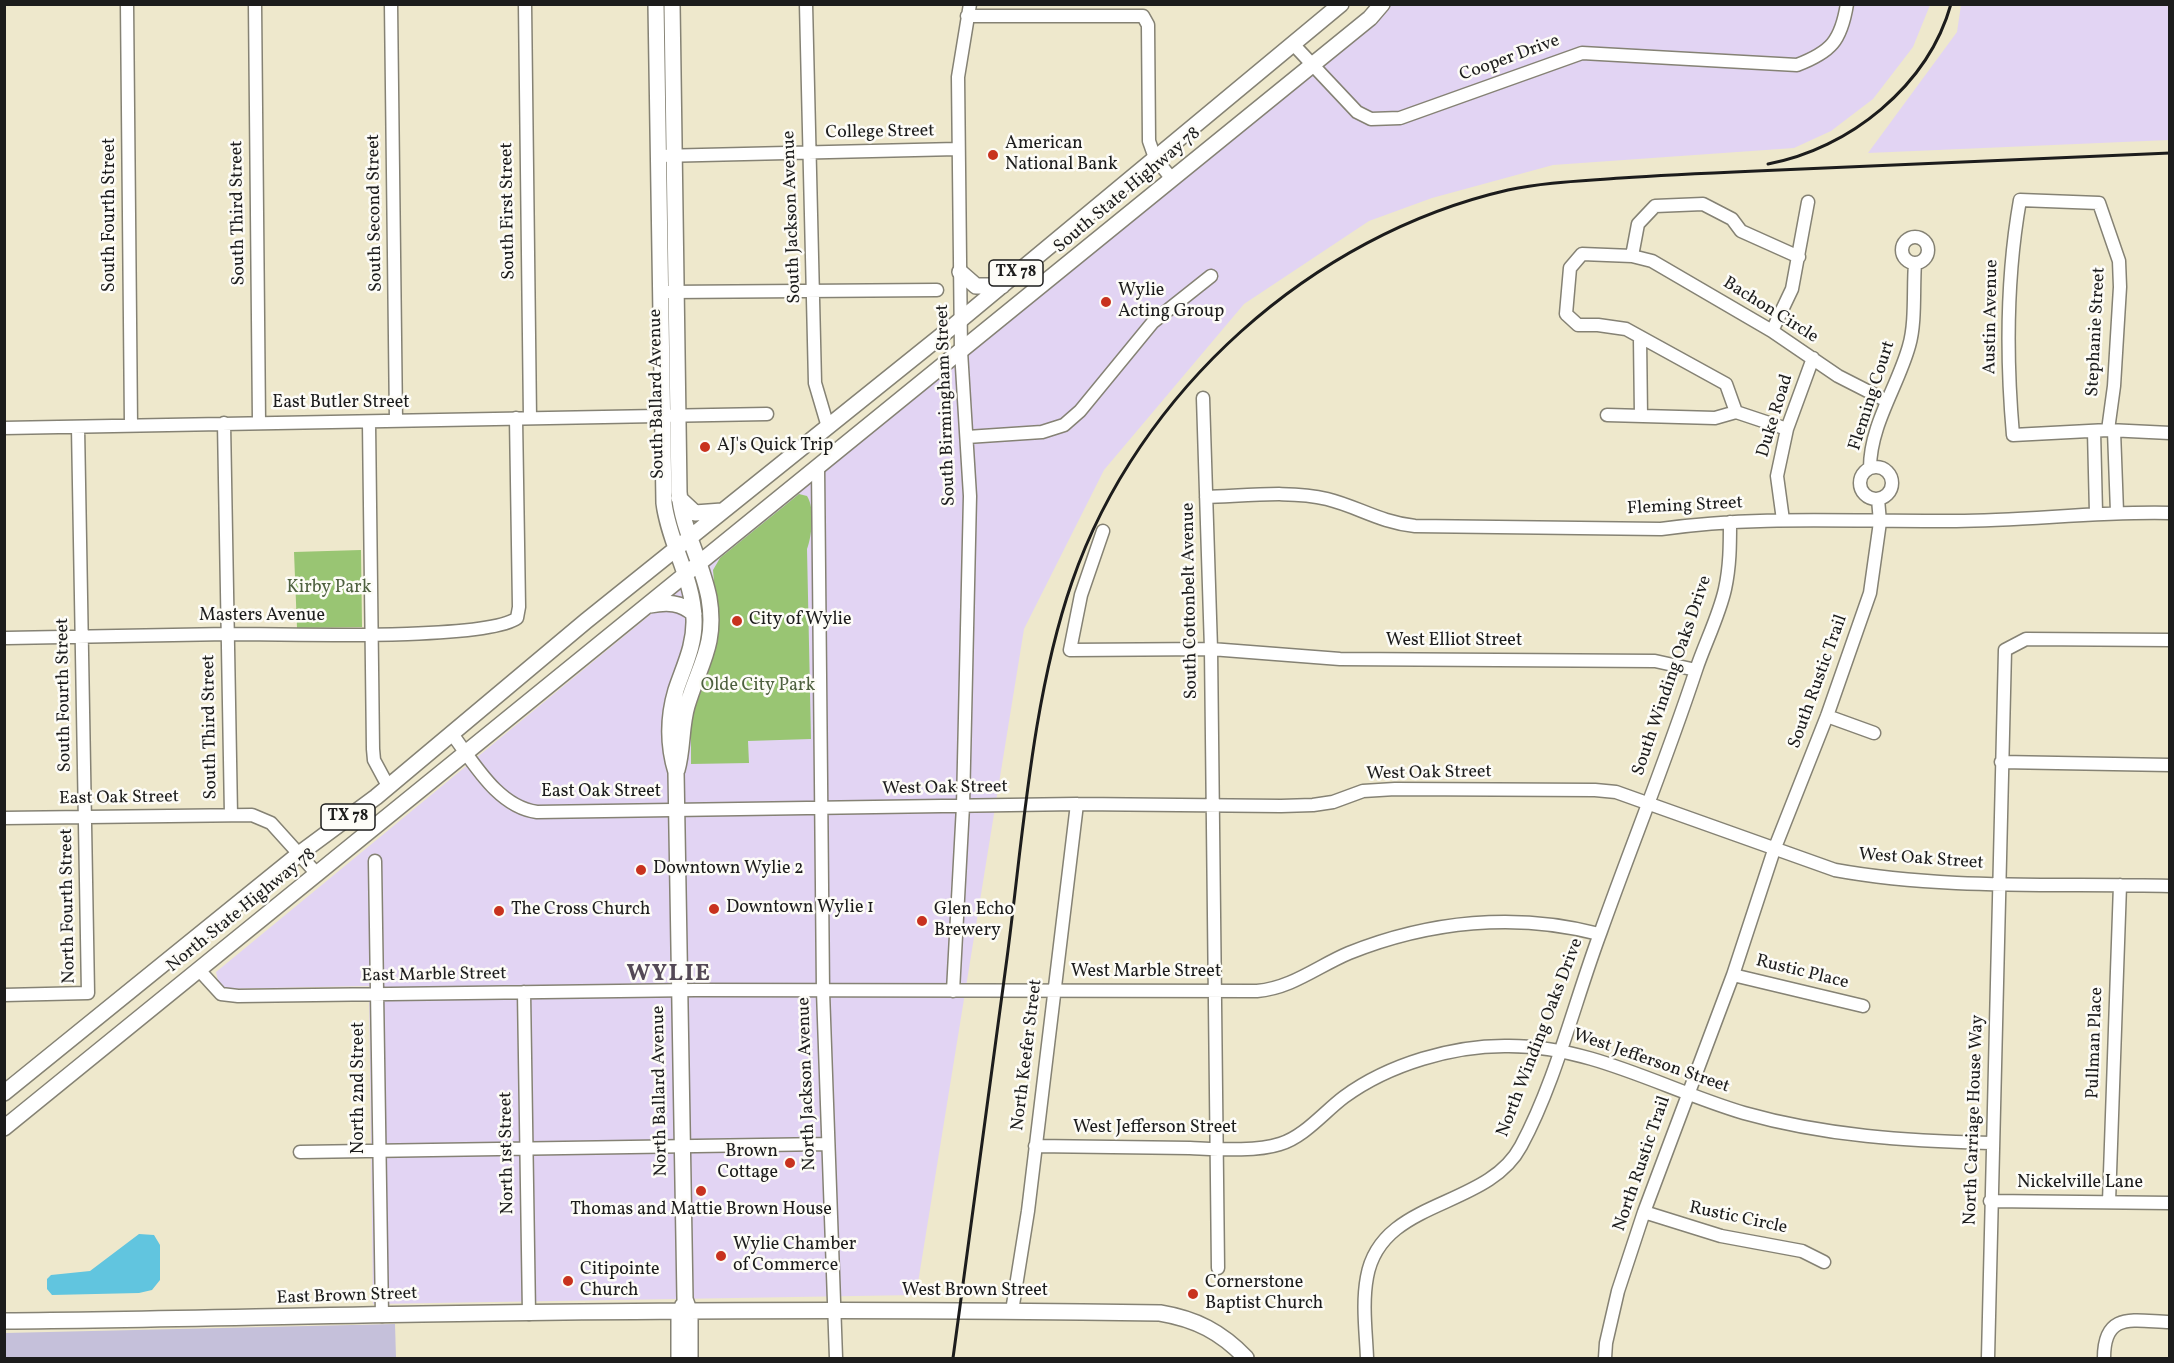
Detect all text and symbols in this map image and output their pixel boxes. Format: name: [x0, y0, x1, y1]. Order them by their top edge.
street label: Cooper Drive: [1457, 31, 1563, 87]
street label: College Street: [825, 121, 935, 145]
street label: South State Highway 78: [1050, 123, 1206, 259]
street label: South Jackson Avenue: [779, 130, 807, 304]
street label: South Second Street: [364, 134, 388, 292]
place label: American National Bank: [1005, 134, 1118, 176]
street label: South Fourth Street: [100, 138, 122, 292]
street label: South Third Street: [227, 140, 251, 286]
street label: South First Street: [497, 142, 521, 280]
marker: American National Bank: [986, 148, 1000, 162]
street label: Austin Avenue: [1980, 259, 2004, 375]
road number: TX 78: [989, 260, 1043, 286]
street label: Stephanie Street: [2083, 267, 2111, 397]
street label: Bachon Circle: [1718, 273, 1822, 349]
place label: Wylie Acting Group: [1118, 281, 1224, 324]
marker: Wylie Acting Group: [1099, 295, 1113, 309]
street label: South Birmingham Street: [933, 304, 961, 506]
street label: South Ballard Avenue: [646, 309, 670, 479]
street label: Fleming Court: [1845, 338, 1901, 454]
street label: Duke Road: [1753, 372, 1799, 460]
street label: East Butler Street: [272, 393, 410, 415]
place label: AJ's Quick Trip: [717, 436, 833, 458]
marker: AJ's Quick Trip: [698, 440, 712, 454]
street label: Fleming Street: [1626, 493, 1744, 521]
street label: South Cottonbelt Avenue: [1178, 502, 1204, 700]
street label: South Winding Oaks Drive: [1629, 573, 1717, 779]
park label: Kirby Park: [287, 578, 371, 600]
street label: Masters Avenue: [199, 606, 325, 628]
place label: City of Wylie: [749, 610, 852, 632]
street label: South Rustic Trail: [1785, 612, 1853, 752]
marker: City of Wylie: [730, 614, 744, 628]
street label: South Fourth Street: [53, 618, 77, 772]
street label: West Elliot Street: [1386, 631, 1522, 653]
street label: South Third Street: [199, 654, 223, 800]
park label: Olde City Park: [701, 676, 815, 698]
street label: West Oak Street: [1366, 762, 1492, 786]
street label: West Oak Street: [882, 777, 1008, 801]
street label: East Oak Street: [541, 782, 661, 804]
street label: East Oak Street: [59, 787, 179, 811]
road number: TX 78: [321, 804, 375, 830]
street label: North Fourth Street: [57, 828, 81, 984]
street label: North State Highway 78: [163, 844, 321, 978]
street label: West Oak Street: [1858, 845, 1984, 875]
place label: Downtown Wylie 2: [653, 859, 804, 881]
marker: Downtown Wylie 2: [634, 863, 648, 877]
place label: Downtown Wylie 1: [726, 898, 874, 920]
place label: The Cross Church: [511, 900, 650, 922]
place label: Glen Echo Brewery: [934, 900, 1014, 942]
marker: Downtown Wylie 1: [707, 902, 721, 916]
marker: The Cross Church: [492, 904, 506, 918]
marker: Glen Echo Brewery: [915, 914, 929, 928]
street label: North Winding Oaks Drive: [1493, 936, 1589, 1140]
street label: Rustic Place: [1753, 951, 1851, 995]
district label: WYLIE: [626, 962, 712, 990]
street label: West Marble Street: [1071, 962, 1221, 984]
street label: East Marble Street: [361, 964, 507, 988]
street label: North Keefer Street: [1008, 978, 1048, 1132]
street label: Pullman Place: [2083, 987, 2109, 1099]
street label: North Jackson Avenue: [794, 997, 822, 1171]
street label: North Ballard Avenue: [649, 1005, 673, 1177]
street label: North Carriage House Way: [1961, 1014, 1989, 1226]
street label: North 2nd Street: [349, 1022, 371, 1154]
street label: West Jefferson Street: [1570, 1025, 1732, 1099]
street label: North 1st Street: [496, 1091, 520, 1215]
street label: North Rustic Trail: [1610, 1093, 1676, 1235]
street label: West Jefferson Street: [1073, 1118, 1237, 1140]
place label: Brown Cottage: [718, 1142, 778, 1184]
marker: Brown Cottage: [783, 1156, 797, 1170]
street label: Nickelville Lane: [2017, 1173, 2143, 1195]
marker: Thomas and Mattie Brown House: [694, 1184, 708, 1198]
street label: Rustic Circle: [1687, 1198, 1789, 1240]
place label: Thomas and Mattie Brown House: [570, 1200, 832, 1222]
place label: Wylie Chamber of Commerce: [733, 1235, 856, 1278]
marker: Wylie Chamber of Commerce: [714, 1249, 728, 1263]
place label: Citipointe Church: [580, 1260, 660, 1302]
place label: Cornerstone Baptist Church: [1205, 1273, 1323, 1316]
marker: Citipointe Church: [561, 1274, 575, 1288]
street label: West Brown Street: [902, 1281, 1048, 1303]
street label: East Brown Street: [276, 1284, 418, 1310]
marker: Cornerstone Baptist Church: [1186, 1287, 1200, 1301]

